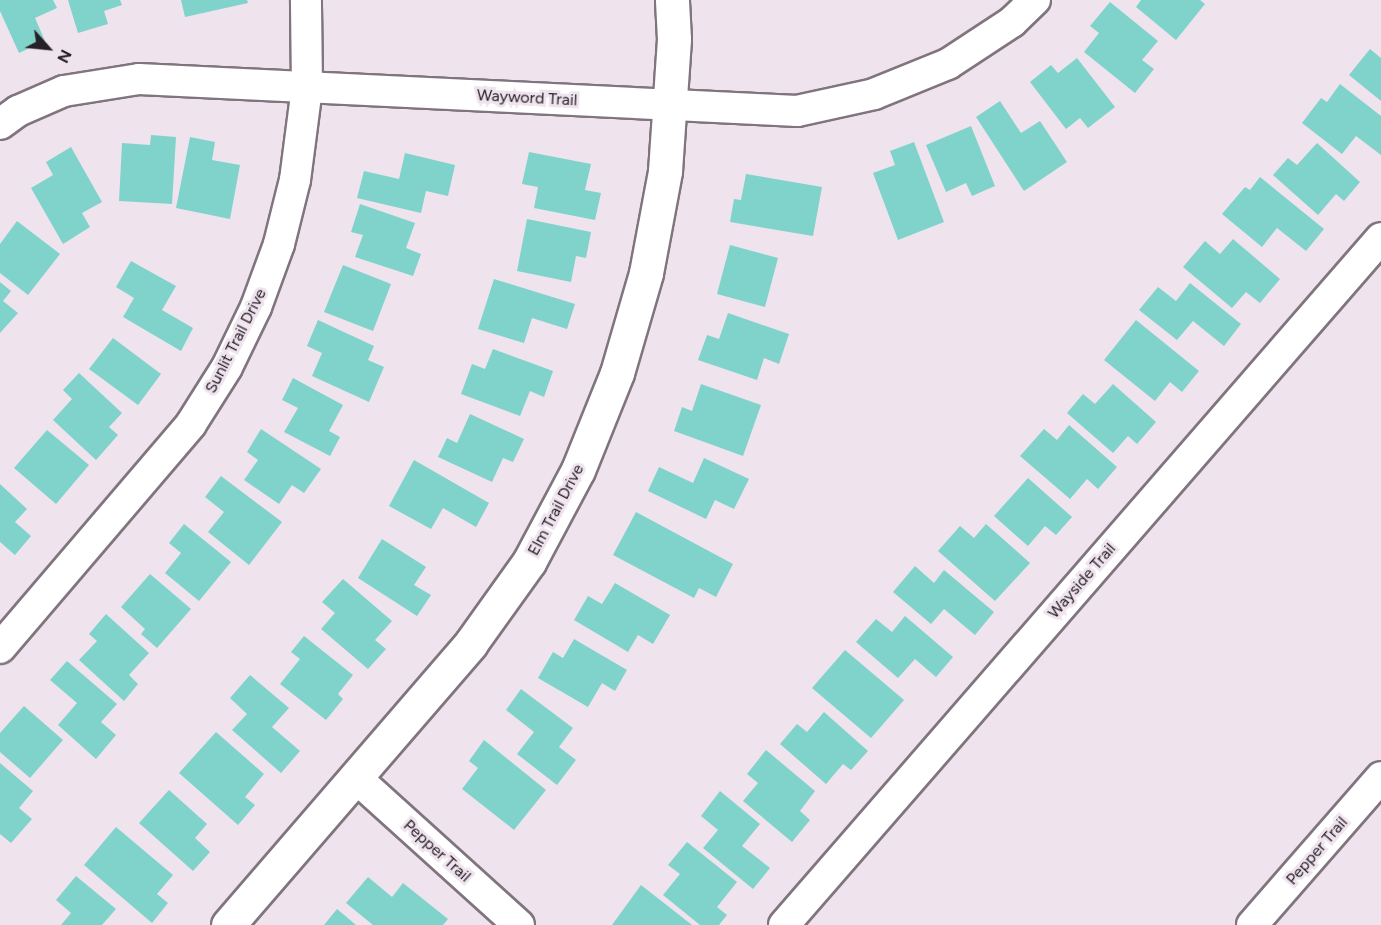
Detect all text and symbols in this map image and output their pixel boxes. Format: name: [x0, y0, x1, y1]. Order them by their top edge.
north arrow: [18, 18, 78, 78]
text: N: [53, 47, 76, 66]
street label: Wayword Trail: [476, 86, 578, 110]
street label: Sunlit Trail Drive: [201, 286, 271, 396]
street label: Elm Trail Drive: [524, 461, 588, 559]
street label: Wayside Trail: [1044, 540, 1120, 622]
street label: Pepper Trail: [1282, 813, 1352, 889]
street label: Pepper Trail: [399, 816, 475, 886]

